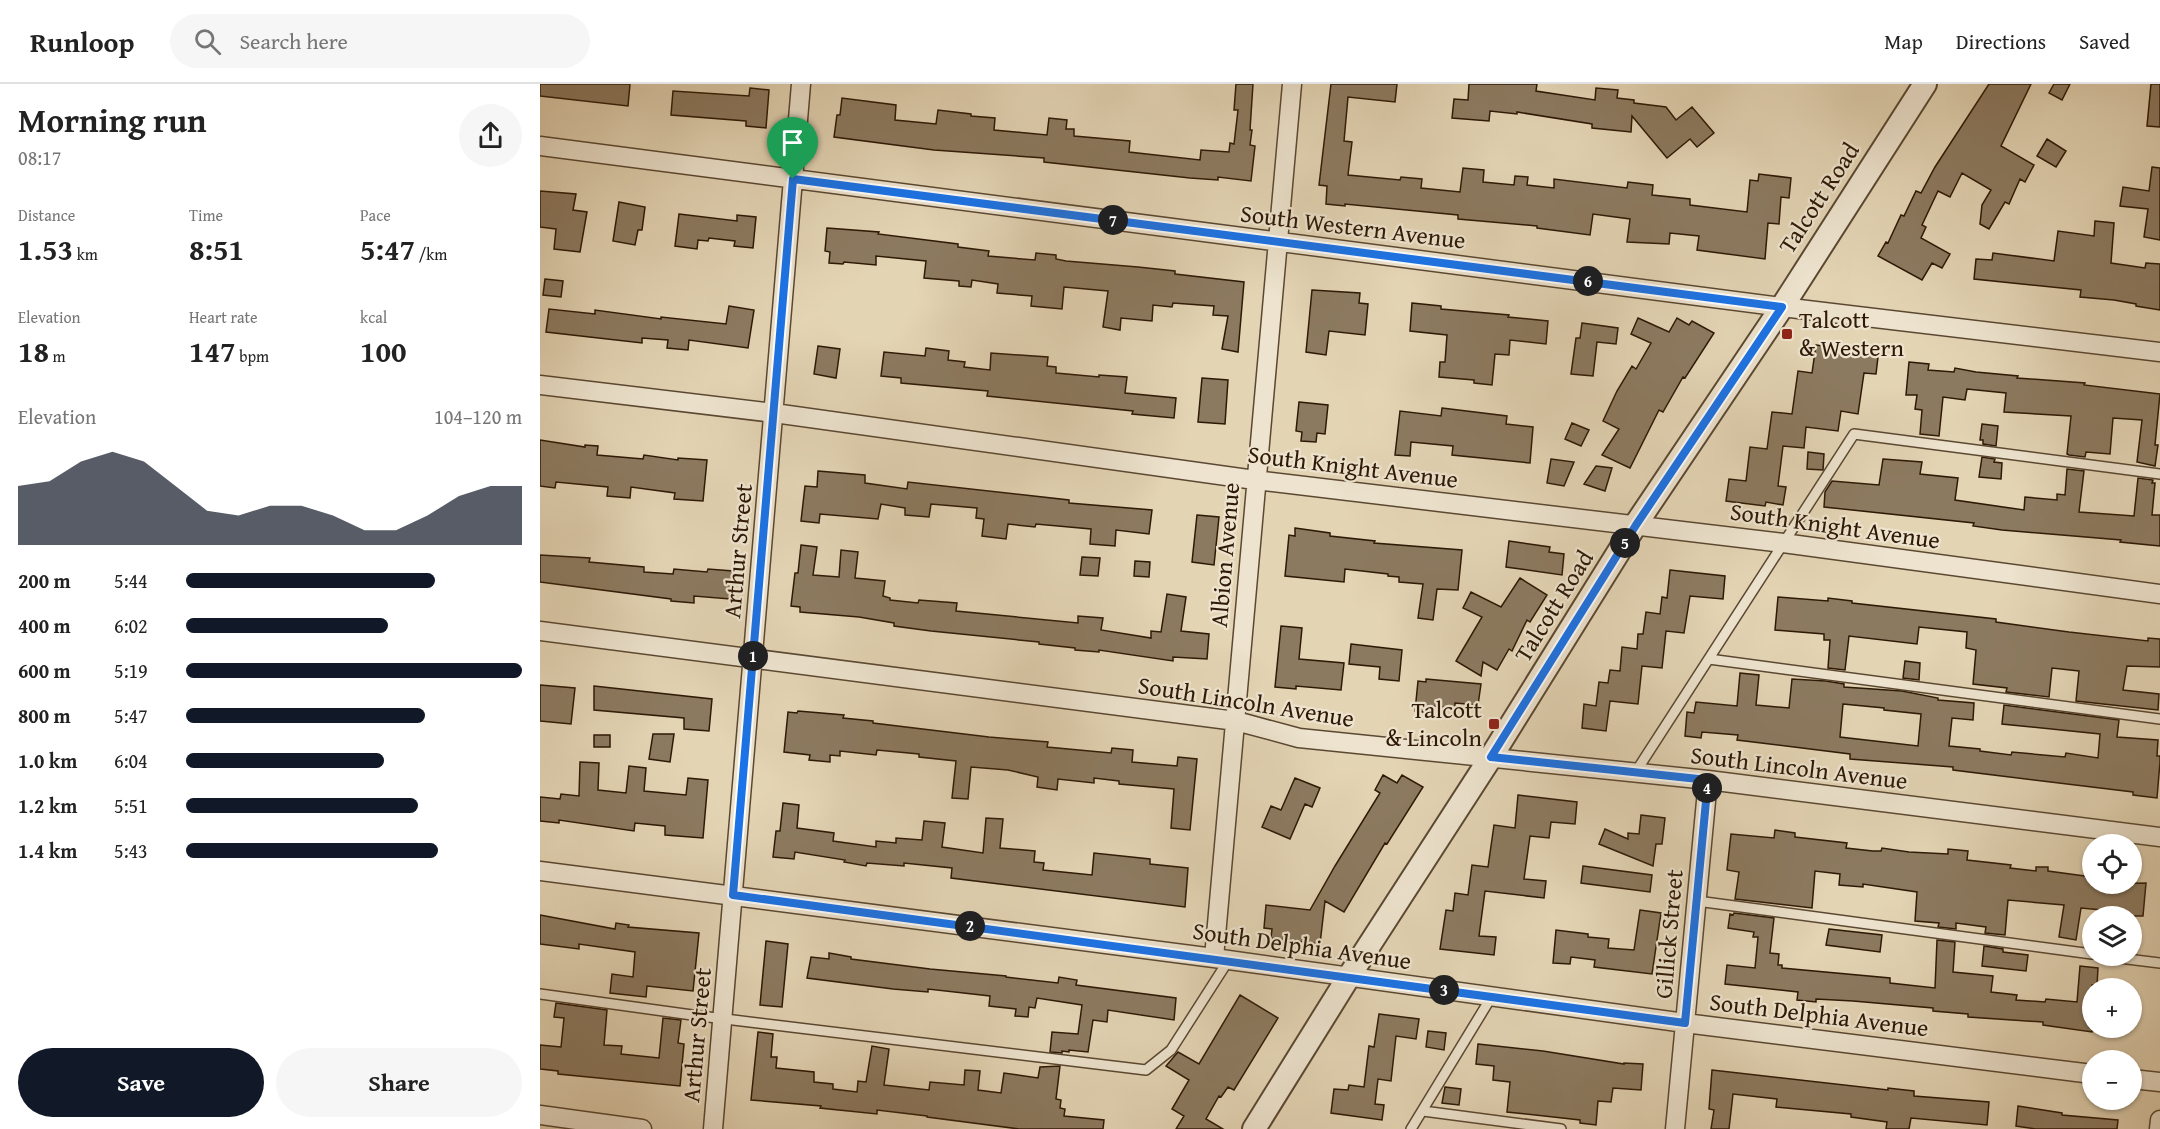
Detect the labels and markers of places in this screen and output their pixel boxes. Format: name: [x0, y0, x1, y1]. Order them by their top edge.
pin: [767, 117, 818, 179]
pin: 7: [1098, 205, 1128, 235]
pin: 6: [1573, 266, 1603, 296]
place label: Talcott & Western: [1799, 302, 1904, 365]
marker: Talcott & Western: [1780, 327, 1794, 341]
pin: 5: [1610, 528, 1640, 558]
pin: 1: [738, 641, 768, 671]
place label: Talcott & Lincoln: [1385, 692, 1483, 755]
marker: Talcott & Lincoln: [1487, 717, 1501, 731]
pin: 4: [1692, 773, 1722, 803]
pin: 2: [955, 911, 985, 941]
pin: 3: [1429, 975, 1459, 1005]

